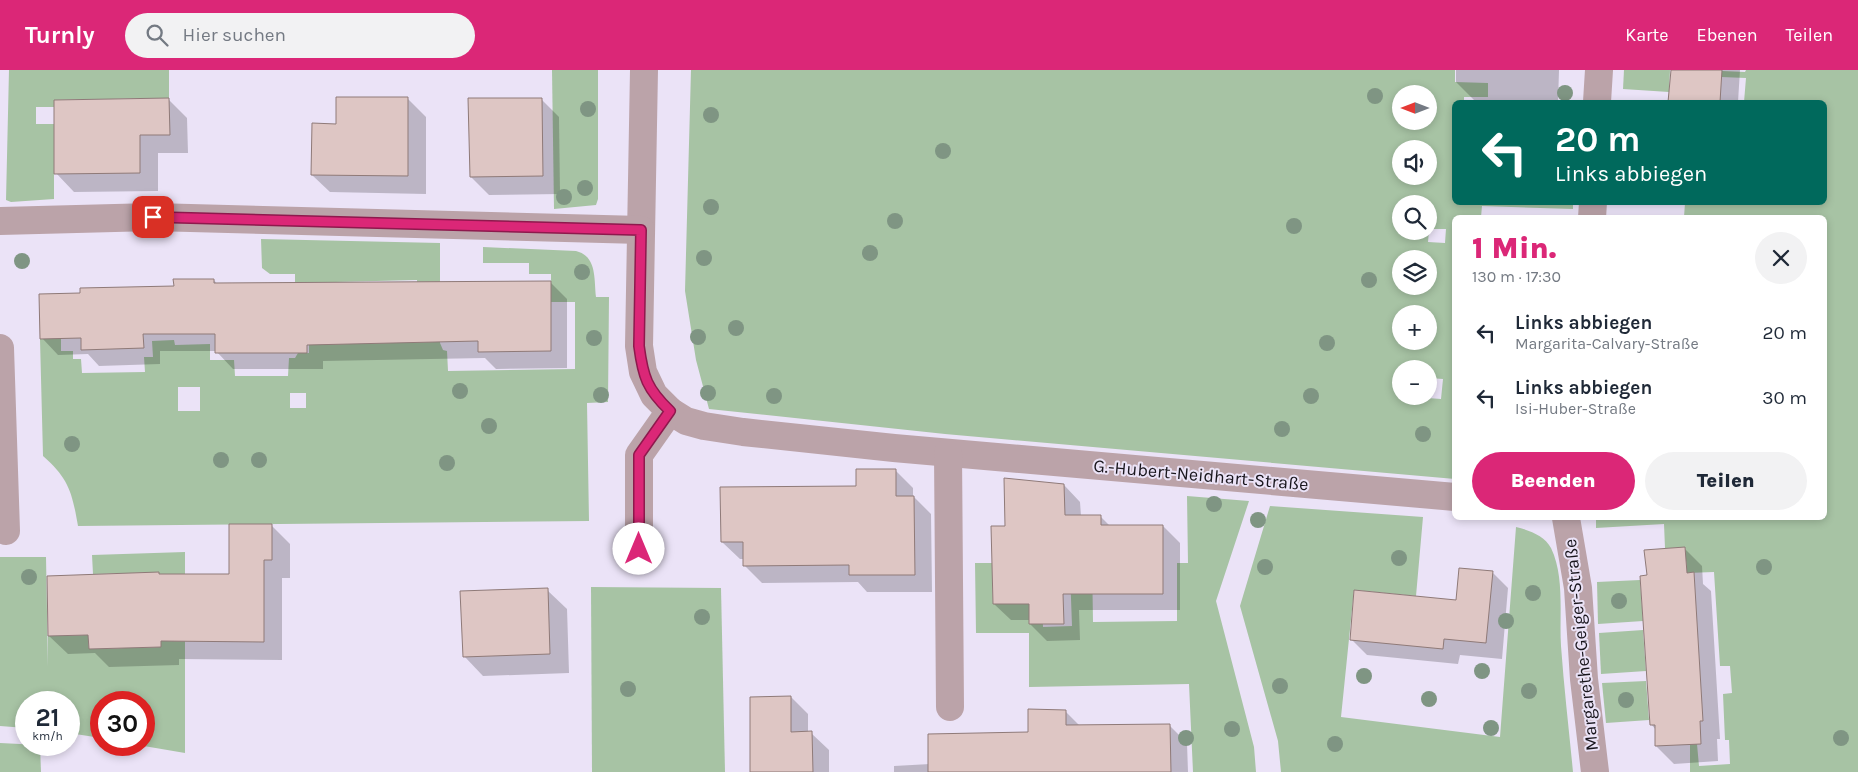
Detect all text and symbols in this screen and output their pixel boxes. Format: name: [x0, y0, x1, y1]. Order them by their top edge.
search box: [125, 13, 475, 58]
text: Turnly: [25, 21, 95, 49]
icon: search: [143, 21, 171, 49]
text: Hier suchen: [183, 24, 286, 46]
text: Karte: [1625, 24, 1669, 46]
text: Ebenen: [1697, 24, 1758, 46]
text: Teilen: [1786, 24, 1833, 46]
north arrow: [1392, 85, 1438, 130]
map controls: [1392, 85, 1437, 405]
text: 20 m: [1555, 119, 1640, 160]
icon: left: [1472, 120, 1537, 185]
button: sound: [1392, 140, 1437, 185]
text: Links abbiegen: [1555, 161, 1707, 187]
button: search: [1392, 195, 1437, 240]
pin: [132, 196, 174, 238]
icon: arrive: [139, 203, 167, 231]
text: 1 Min.: [1472, 230, 1556, 266]
button: close: [1755, 232, 1807, 284]
button: layers: [1392, 250, 1437, 295]
text: 130 m · 17:30: [1472, 267, 1561, 286]
button: +: [1392, 305, 1437, 350]
text: Links abbiegen: [1515, 312, 1652, 334]
icon: left: [1472, 319, 1500, 347]
text: 20 m: [1762, 322, 1807, 344]
text: Margarita-Calvary-Straße: [1515, 334, 1699, 353]
button: −: [1392, 360, 1437, 405]
text: Links abbiegen: [1515, 377, 1652, 399]
icon: left: [1472, 384, 1500, 412]
text: 30 m: [1762, 387, 1807, 409]
text: Isi-Huber-Straße: [1515, 399, 1636, 418]
button: Beenden: [1472, 452, 1635, 510]
button: Teilen: [1645, 452, 1807, 510]
street label: G.-Hubert-Neidhart-Straße: [1093, 455, 1309, 495]
position arrow: [612, 522, 664, 574]
street label: Margarethe-Geiger-Straße: [1559, 538, 1603, 752]
speed limit sign: 30: [90, 691, 155, 756]
text: 21: [35, 703, 60, 732]
text: km/h: [32, 729, 63, 743]

